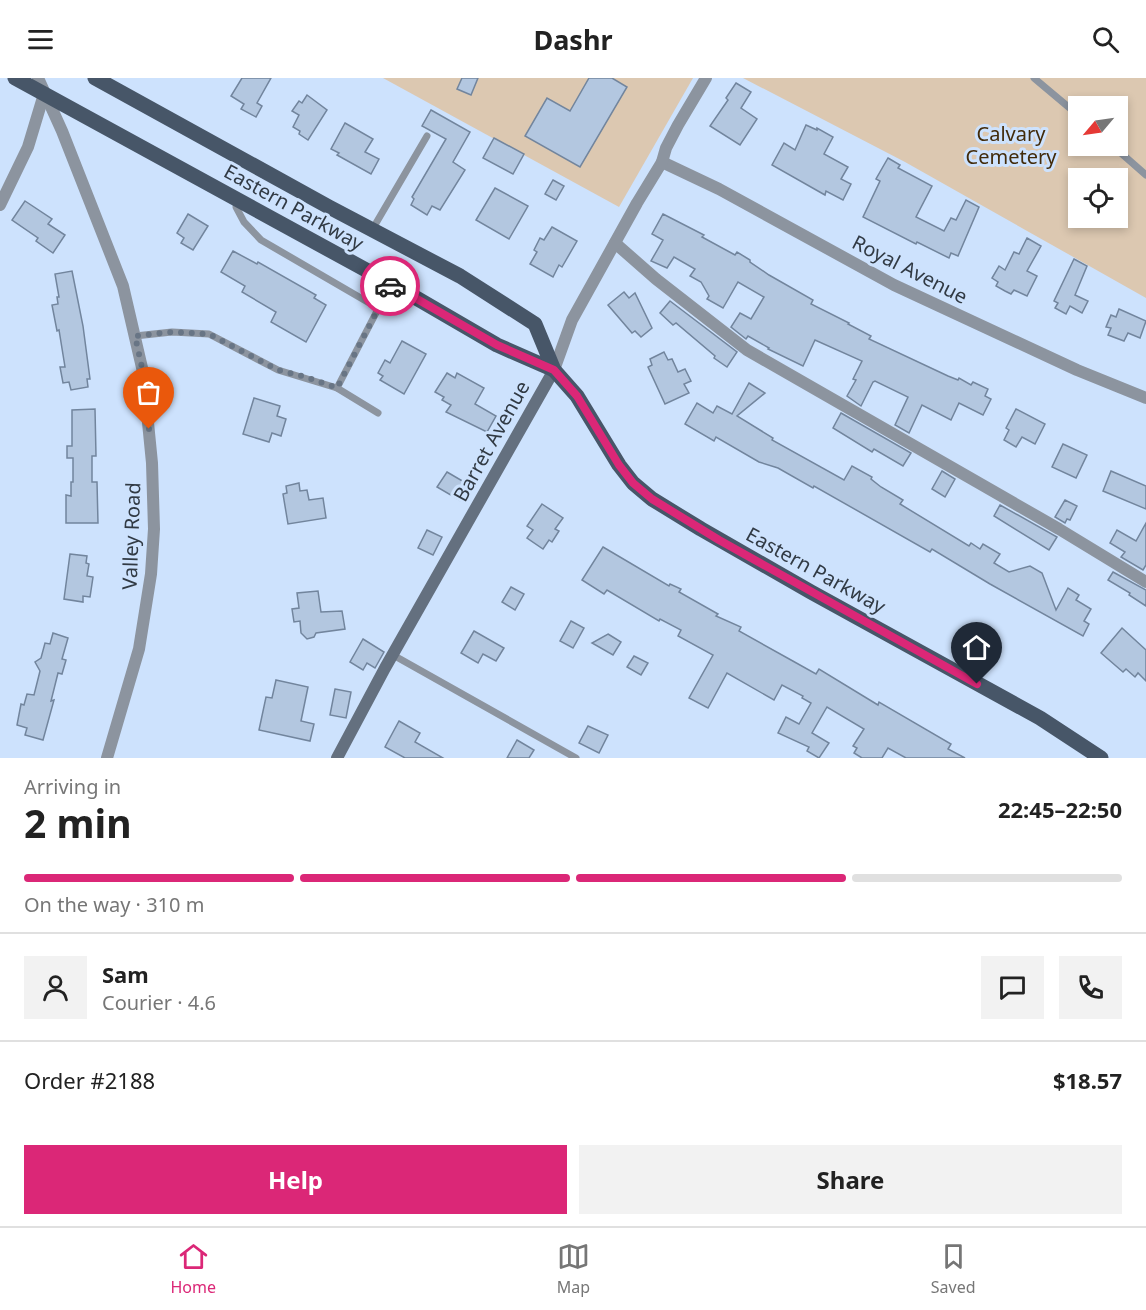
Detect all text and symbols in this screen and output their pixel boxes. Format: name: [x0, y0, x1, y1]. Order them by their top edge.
text: Dashr: [533, 21, 613, 58]
icon: menu: [24, 23, 57, 56]
icon: search: [1089, 23, 1122, 56]
north arrow: [1068, 96, 1128, 156]
map controls: [1068, 96, 1128, 228]
park label: Calvary Cemetery: [966, 120, 1057, 170]
street label: Eastern Parkway: [219, 157, 369, 257]
button: locate: [1068, 168, 1128, 228]
street label: Royal Avenue: [848, 228, 972, 310]
courier: [360, 256, 420, 316]
icon: car: [374, 270, 407, 303]
pin: [123, 367, 174, 429]
icon: bag: [132, 376, 165, 409]
street label: Barret Avenue: [447, 376, 535, 506]
street label: Valley Road: [116, 482, 146, 590]
street label: Eastern Parkway: [741, 520, 891, 620]
pin: [951, 622, 1002, 684]
icon: home: [960, 631, 993, 664]
text: Arriving in: [24, 773, 121, 800]
text: 22:45–22:50: [998, 794, 1122, 824]
text: 2 min: [24, 796, 131, 849]
text: On the way · 310 m: [24, 891, 204, 918]
button: person: [24, 956, 87, 1019]
button: chat: [981, 956, 1044, 1019]
button: phone: [1059, 956, 1122, 1019]
text: Sam: [102, 959, 149, 989]
text: Courier · 4.6: [102, 989, 216, 1016]
text: Order #2188: [24, 1065, 155, 1095]
text: $18.57: [1053, 1065, 1122, 1095]
button: Help: [24, 1145, 567, 1214]
button: Share: [579, 1145, 1122, 1214]
tab: Home: [170, 1240, 216, 1298]
tab: Map: [557, 1240, 590, 1298]
tab: Saved: [931, 1240, 976, 1298]

